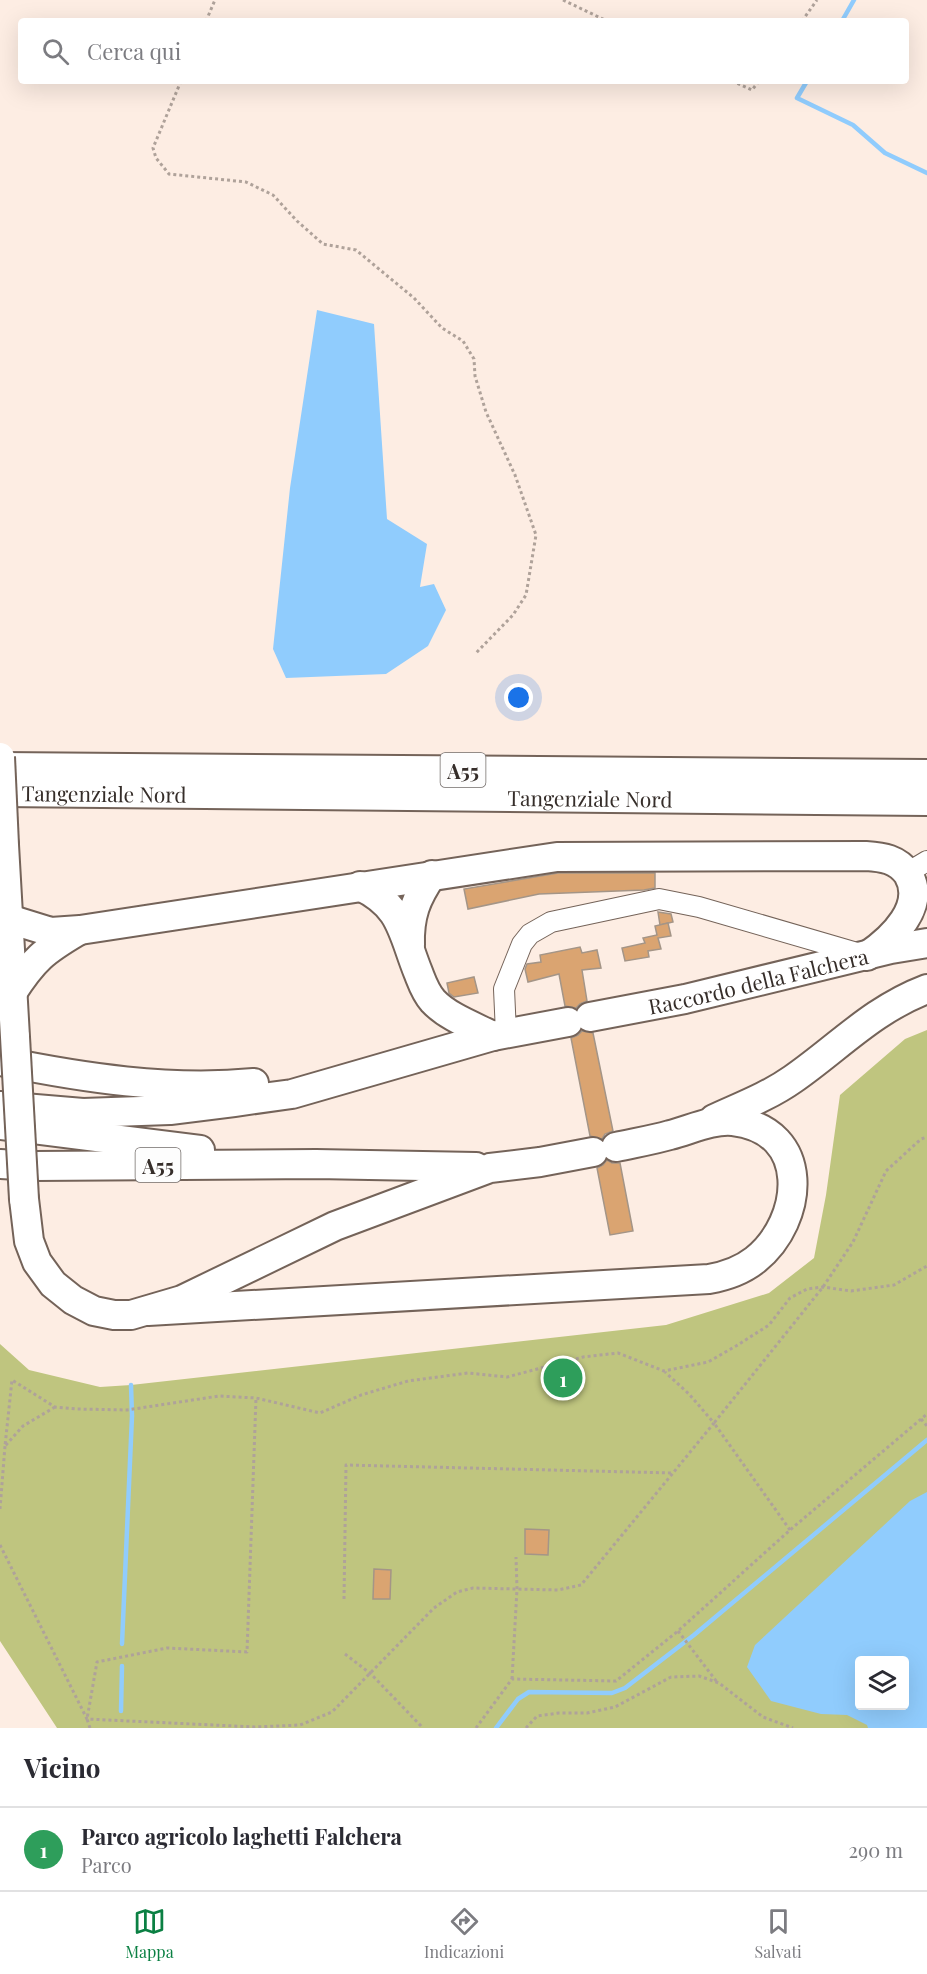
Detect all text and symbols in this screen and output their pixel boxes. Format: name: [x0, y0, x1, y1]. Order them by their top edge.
search box: [18, 18, 909, 84]
icon: search: [39, 35, 72, 68]
text: Cerca qui: [87, 36, 181, 66]
your location: [504, 683, 533, 712]
road number: A55: [440, 753, 486, 787]
street label: Tangenziale Nord: [21, 778, 187, 808]
street label: Tangenziale Nord: [507, 783, 673, 813]
street label: Raccordo della Falchera: [646, 941, 871, 1020]
road number: A55: [136, 1148, 180, 1182]
pin: 1: [544, 1356, 582, 1400]
map controls: [855, 1656, 909, 1710]
button: layers: [855, 1656, 909, 1710]
text: Vicino: [24, 1750, 101, 1785]
text: Parco agricolo laghetti Falchera: [81, 1821, 402, 1851]
text: 1: [40, 1836, 47, 1863]
text: 290 m: [849, 1836, 903, 1863]
text: Parco: [81, 1851, 132, 1878]
tab: Mappa: [125, 1905, 174, 1962]
tab: Indicazioni: [424, 1905, 504, 1962]
tab: Salvati: [755, 1905, 802, 1962]

